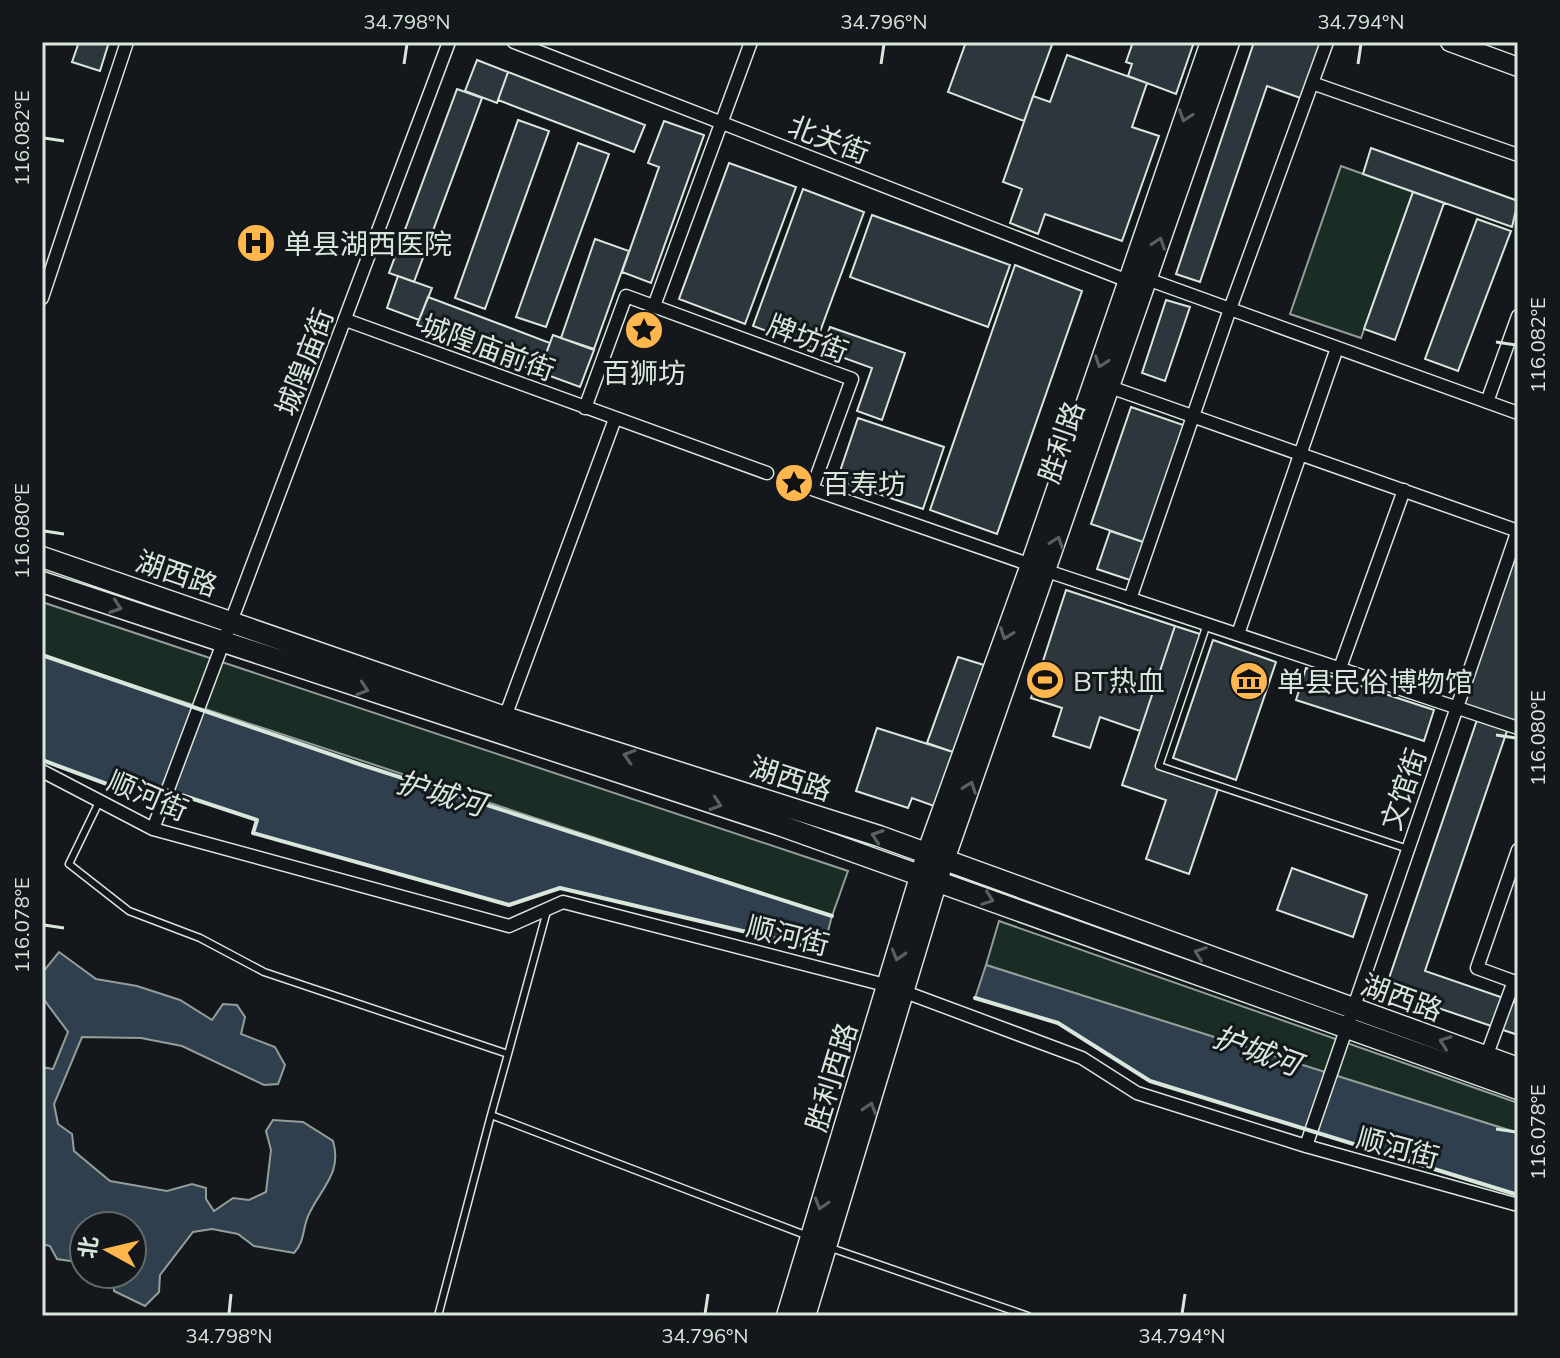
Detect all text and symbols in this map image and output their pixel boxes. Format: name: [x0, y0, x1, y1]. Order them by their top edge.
text: 34.798°N: [364, 9, 450, 34]
text: 34.796°N: [841, 9, 927, 34]
text: 34.794°N: [1318, 9, 1404, 34]
text: 116.082°E: [9, 90, 34, 186]
street label: 北关街: [784, 108, 874, 170]
one-way arrow: [1179, 108, 1195, 122]
hospital icon: 单县湖西医院: [235, 222, 277, 264]
place label: 单县湖西医院: [284, 226, 452, 261]
one-way arrow: [1150, 236, 1166, 250]
text: 116.082°E: [1525, 297, 1550, 393]
street label: 城隍庙街: [268, 303, 340, 421]
street label: 城隍庙前街: [416, 307, 560, 387]
street label: 牌坊街: [763, 307, 853, 369]
place icon: 百狮坊: [623, 309, 665, 351]
one-way arrow: [1094, 354, 1110, 368]
place label: 百狮坊: [602, 355, 686, 390]
street label: 胜利路: [1031, 397, 1091, 487]
place icon: 百寿坊: [773, 462, 815, 504]
place label: 百寿坊: [822, 466, 906, 501]
text: 116.080°E: [9, 483, 34, 579]
one-way arrow: [1048, 535, 1064, 549]
street label: 湖西路: [132, 543, 222, 603]
one-way arrow: [108, 598, 122, 614]
one-way arrow: [999, 626, 1016, 640]
sports icon: BT热血: [1024, 659, 1066, 701]
museum icon: 单县民俗博物馆: [1228, 660, 1270, 702]
place label: BT热血: [1073, 663, 1165, 698]
place label: 单县民俗博物馆: [1277, 664, 1473, 699]
one-way arrow: [355, 680, 369, 696]
text: 116.080°E: [1525, 690, 1550, 786]
street label: 文馆街: [1373, 744, 1433, 834]
street label: 湖西路: [746, 748, 836, 808]
one-way arrow: [623, 750, 637, 766]
street label: 顺河街: [102, 762, 194, 828]
water label: 护城河: [393, 762, 494, 825]
one-way arrow: [961, 780, 977, 794]
one-way arrow: [709, 795, 723, 811]
one-way arrow: [871, 829, 885, 845]
text: 116.078°E: [9, 877, 34, 973]
one-way arrow: [981, 889, 995, 905]
street label: 顺河街: [743, 908, 833, 962]
one-way arrow: [1194, 947, 1208, 963]
one-way arrow: [891, 948, 907, 962]
street label: 湖西路: [1357, 966, 1447, 1028]
water label: 护城河: [1208, 1017, 1310, 1085]
street label: 胜利西路: [798, 1018, 864, 1136]
one-way arrow: [1438, 1035, 1452, 1052]
text: 116.078°E: [1525, 1084, 1550, 1180]
one-way arrow: [861, 1101, 877, 1115]
street label: 顺河街: [1353, 1119, 1443, 1175]
one-way arrow: [815, 1196, 831, 1210]
north arrow: [68, 1210, 148, 1290]
text: 北: [73, 1234, 104, 1260]
text: 34.798°N: [186, 1323, 272, 1348]
text: 34.796°N: [662, 1323, 748, 1348]
text: 34.794°N: [1139, 1323, 1225, 1348]

